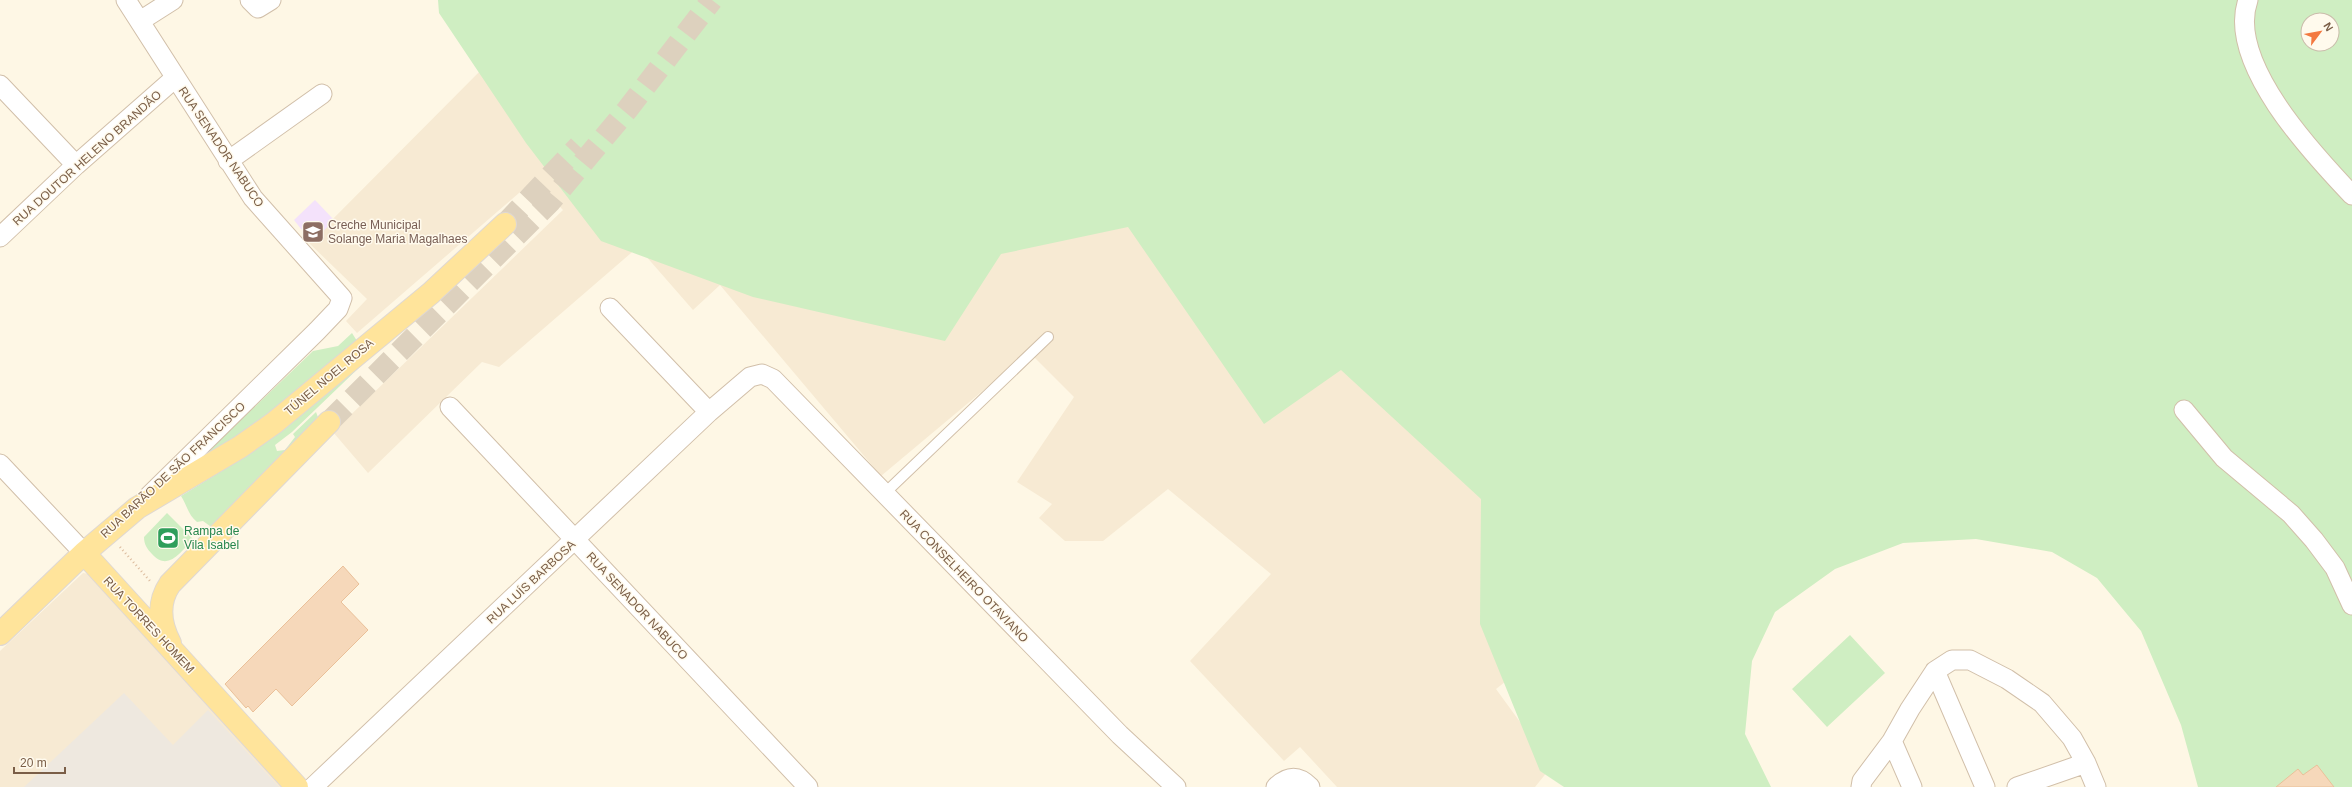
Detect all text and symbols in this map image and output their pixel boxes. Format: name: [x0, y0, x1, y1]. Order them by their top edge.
north arrow: [2300, 12, 2340, 52]
text: N: [2321, 20, 2336, 33]
street label: RUA SENADOR NABUCO: [175, 84, 267, 210]
street label: RUA DOUTOR HELENO BRANDÃO: [10, 88, 164, 228]
place label: Creche Municipal Solange Maria Magalhaes: [328, 218, 467, 246]
school or university icon: Creche Municipal Solange Maria Magalhaes: [300, 219, 326, 245]
street label: TÚNEL NOEL ROSA: [281, 335, 376, 418]
street label: RUA BARÃO DE SÃO FRANCISCO: [98, 399, 248, 541]
street label: RUA CONSELHEIRO OTAVIANO: [897, 507, 1031, 645]
place label: Rampa de Vila Isabel: [184, 524, 240, 552]
sports icon: Rampa de Vila Isabel: [155, 525, 181, 551]
street label: RUA LUÍS BARBOSA: [483, 537, 578, 627]
street label: RUA SENADOR NABUCO: [583, 549, 691, 663]
street label: RUA TORRES HOMEM: [101, 574, 197, 676]
scale bar: [14, 749, 65, 775]
text: 20 m: [20, 756, 47, 770]

